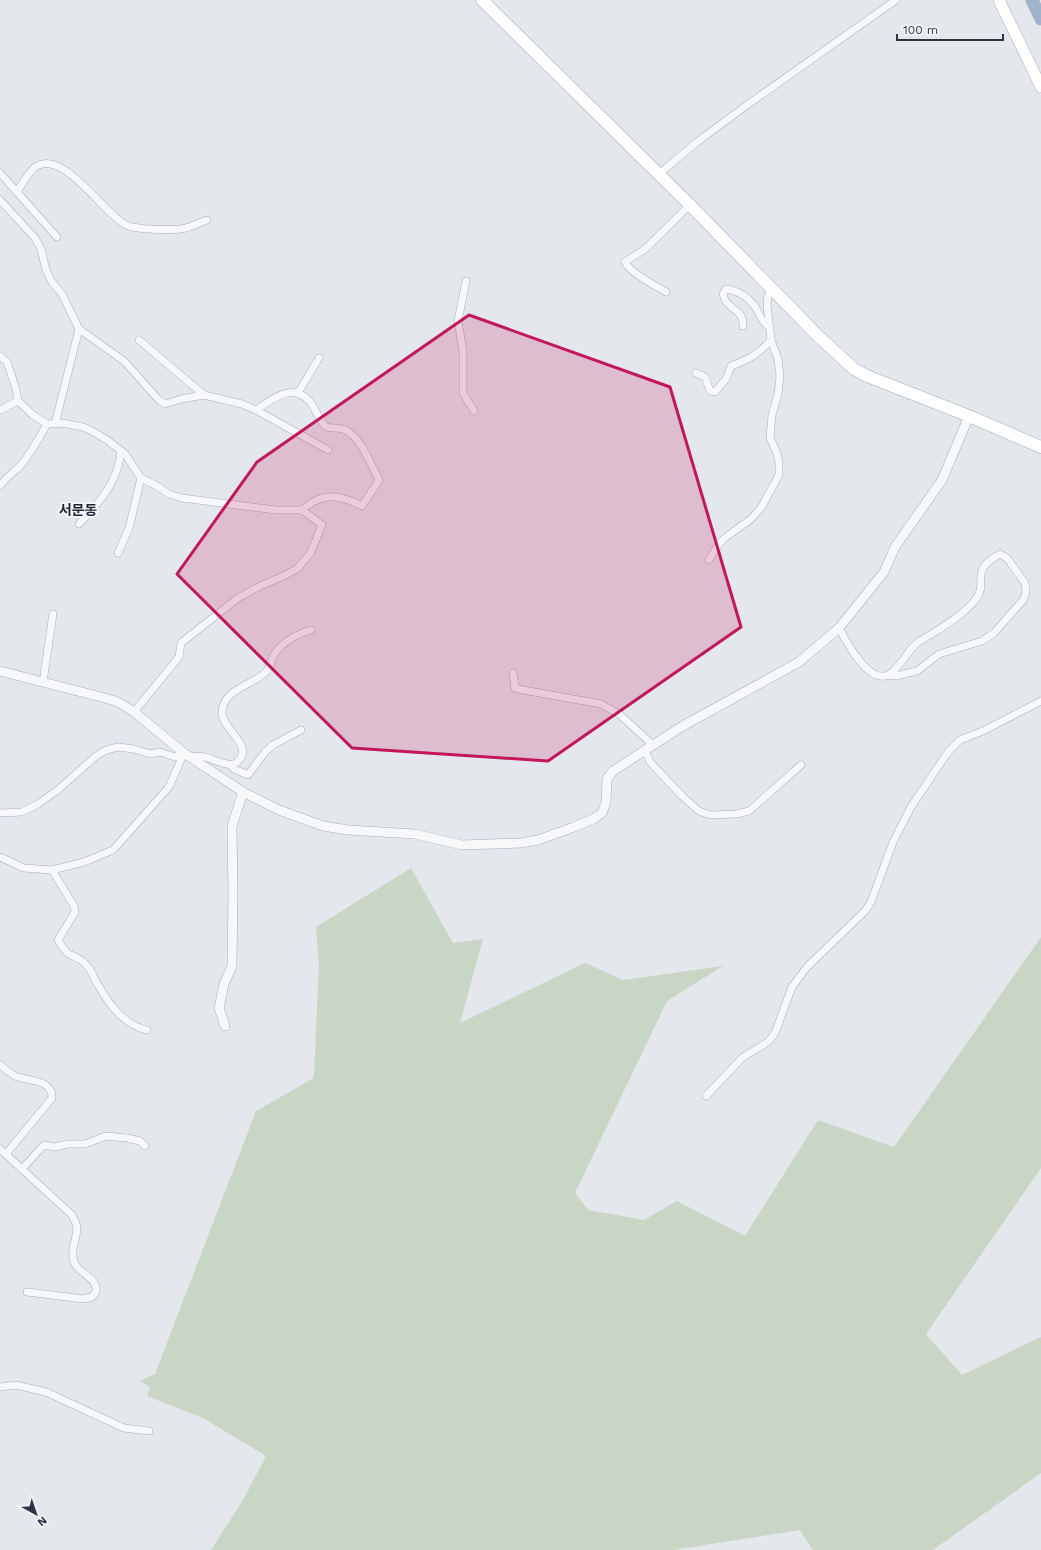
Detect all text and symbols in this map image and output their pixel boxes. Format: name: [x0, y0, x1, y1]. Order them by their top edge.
scale bar: [897, 16, 1003, 42]
text: 100 m: [903, 23, 938, 37]
district label: 서문동: [59, 502, 97, 518]
north arrow: [16, 1494, 56, 1534]
text: N: [35, 1514, 49, 1529]

